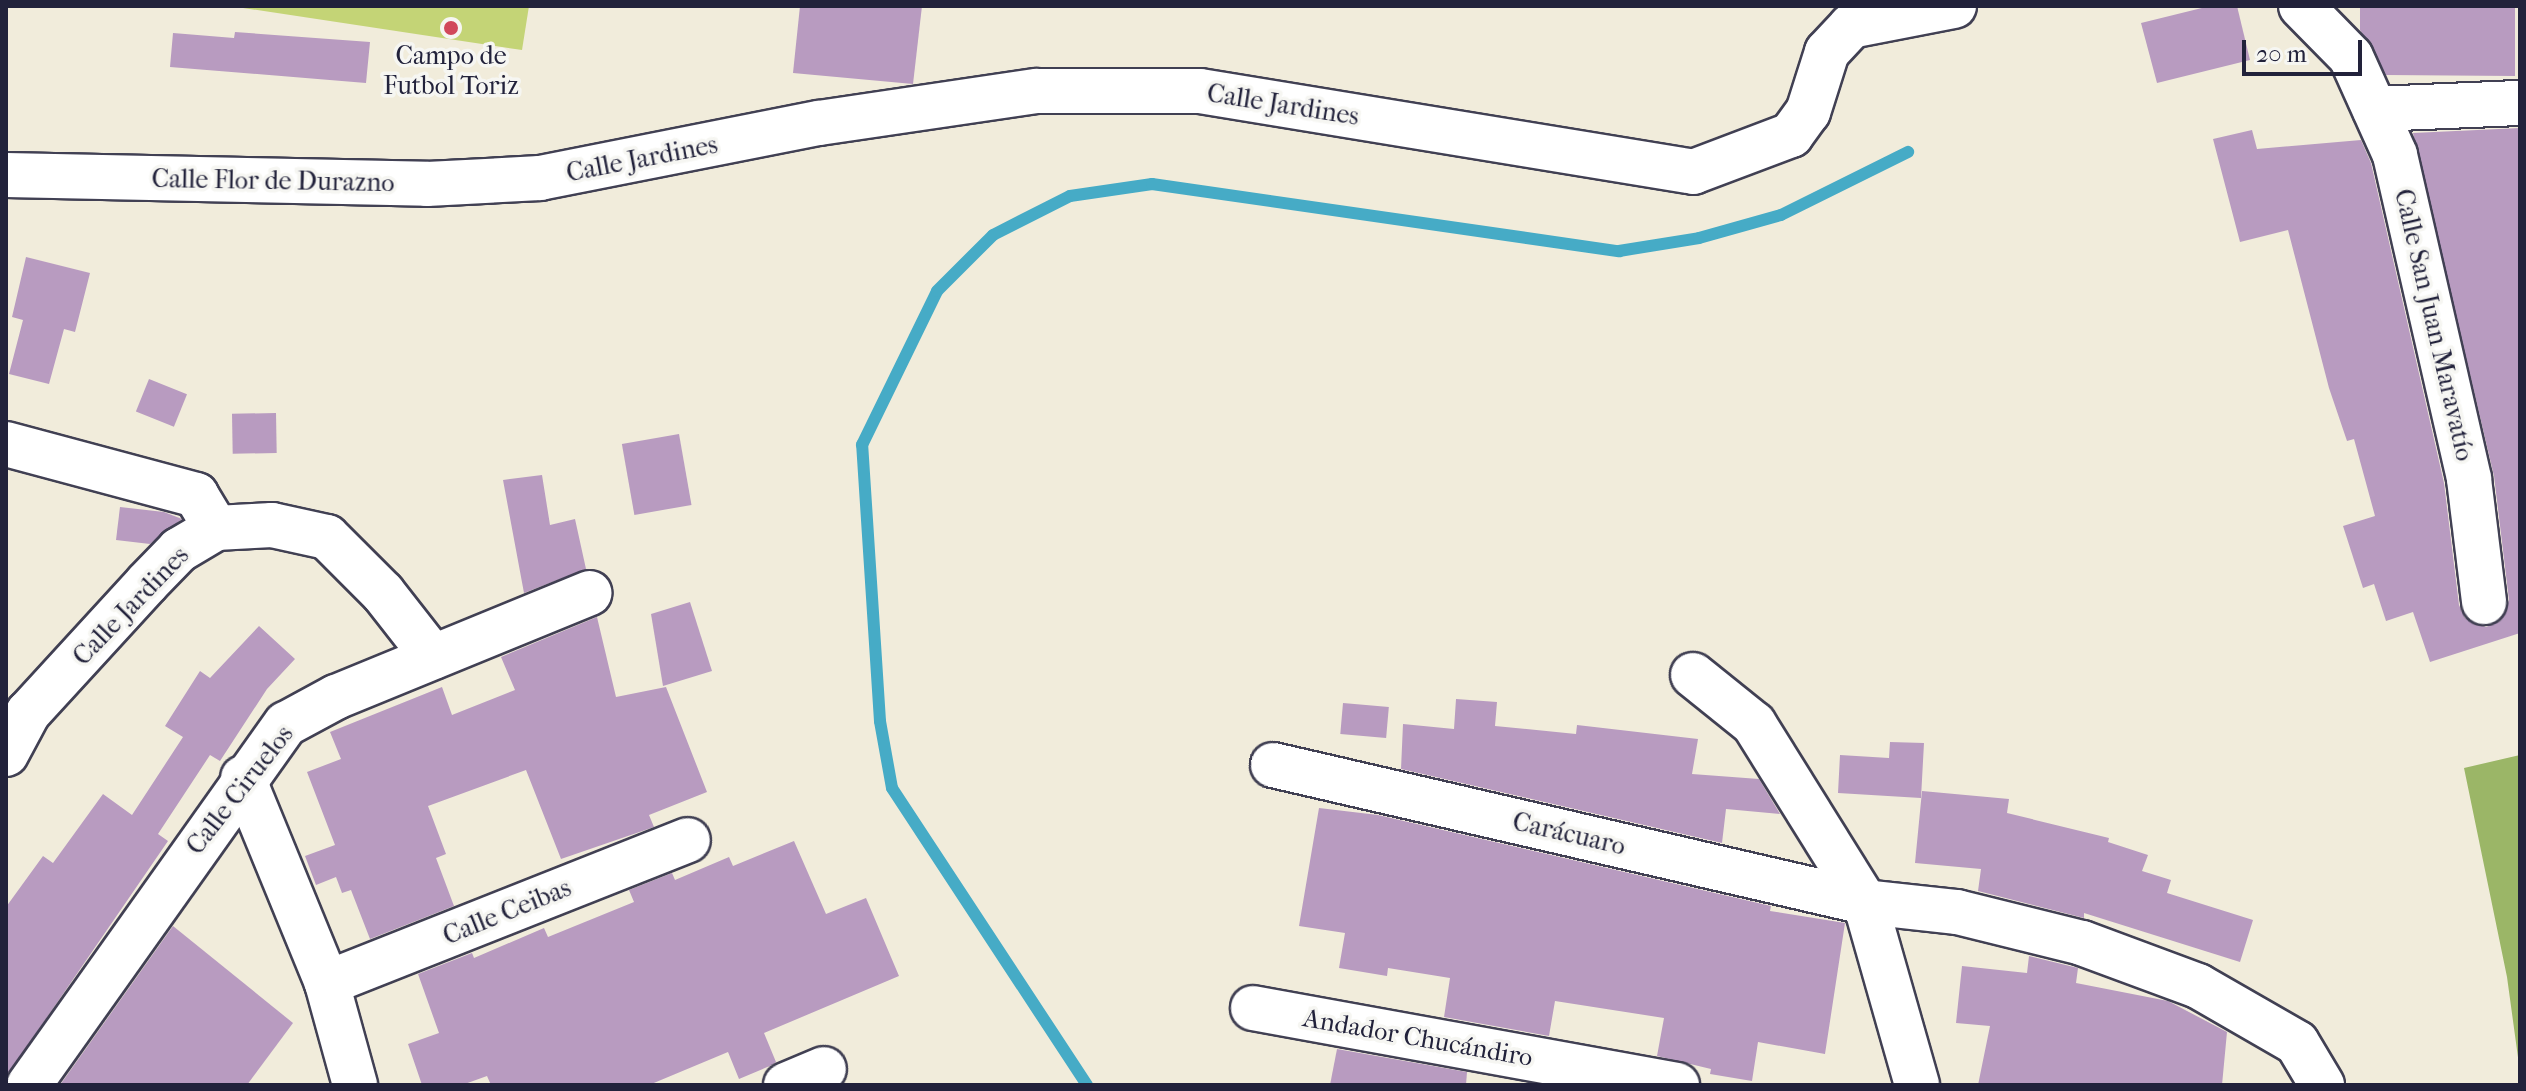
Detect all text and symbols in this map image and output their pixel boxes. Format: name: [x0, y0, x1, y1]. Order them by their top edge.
marker: Campo de Futbol Toriz: [442, 19, 460, 37]
scale bar: [2246, 24, 2366, 74]
place label: Campo de Futbol Toriz: [383, 40, 519, 102]
text: 20 m: [2256, 40, 2307, 68]
street label: Calle Jardines: [1205, 78, 1361, 132]
street label: Calle Jardines: [564, 129, 720, 189]
street label: Calle Flor de Durazno: [151, 163, 395, 199]
street label: Calle San Juan Maravatío: [2388, 186, 2480, 464]
street label: Calle Jardines: [66, 540, 196, 672]
street label: Calle Ciruelos: [180, 719, 300, 861]
street label: Carácuaro: [1510, 806, 1628, 862]
street label: Calle Ceibas: [438, 872, 576, 952]
street label: Andador Chucándiro: [1301, 1002, 1535, 1074]

